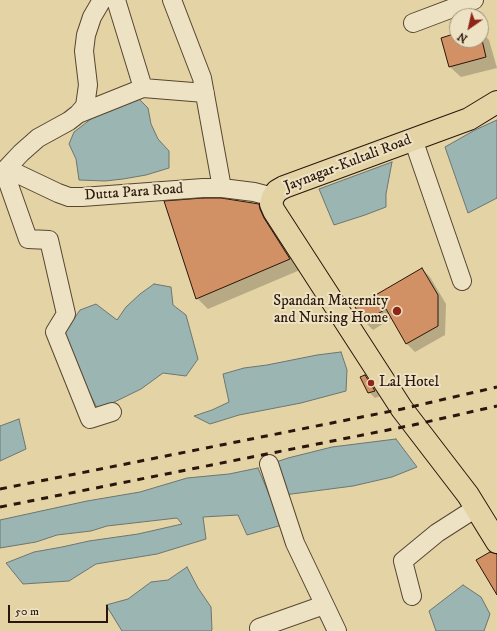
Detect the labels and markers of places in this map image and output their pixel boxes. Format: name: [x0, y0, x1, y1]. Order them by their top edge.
place label: Spandan Maternity and Nursing Home: [273, 293, 388, 328]
marker: Spandan Maternity and Nursing Home: [391, 305, 403, 317]
place label: Lal Hotel: [379, 374, 439, 392]
marker: Lal Hotel: [366, 378, 376, 388]

